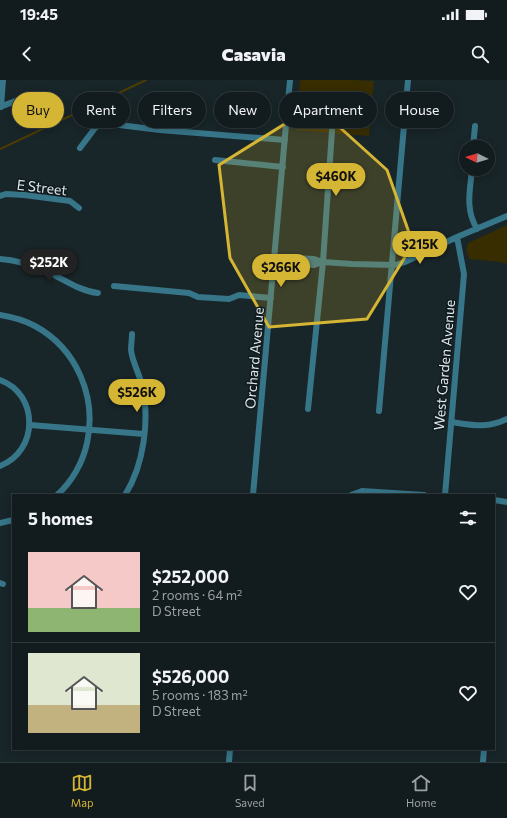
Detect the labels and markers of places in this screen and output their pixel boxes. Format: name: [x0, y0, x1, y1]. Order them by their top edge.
pin: $460K: [308, 163, 364, 197]
pin: $215K: [392, 231, 448, 265]
pin: $252K: [21, 249, 77, 283]
pin: $266K: [253, 254, 309, 288]
pin: $526K: [109, 379, 165, 413]

